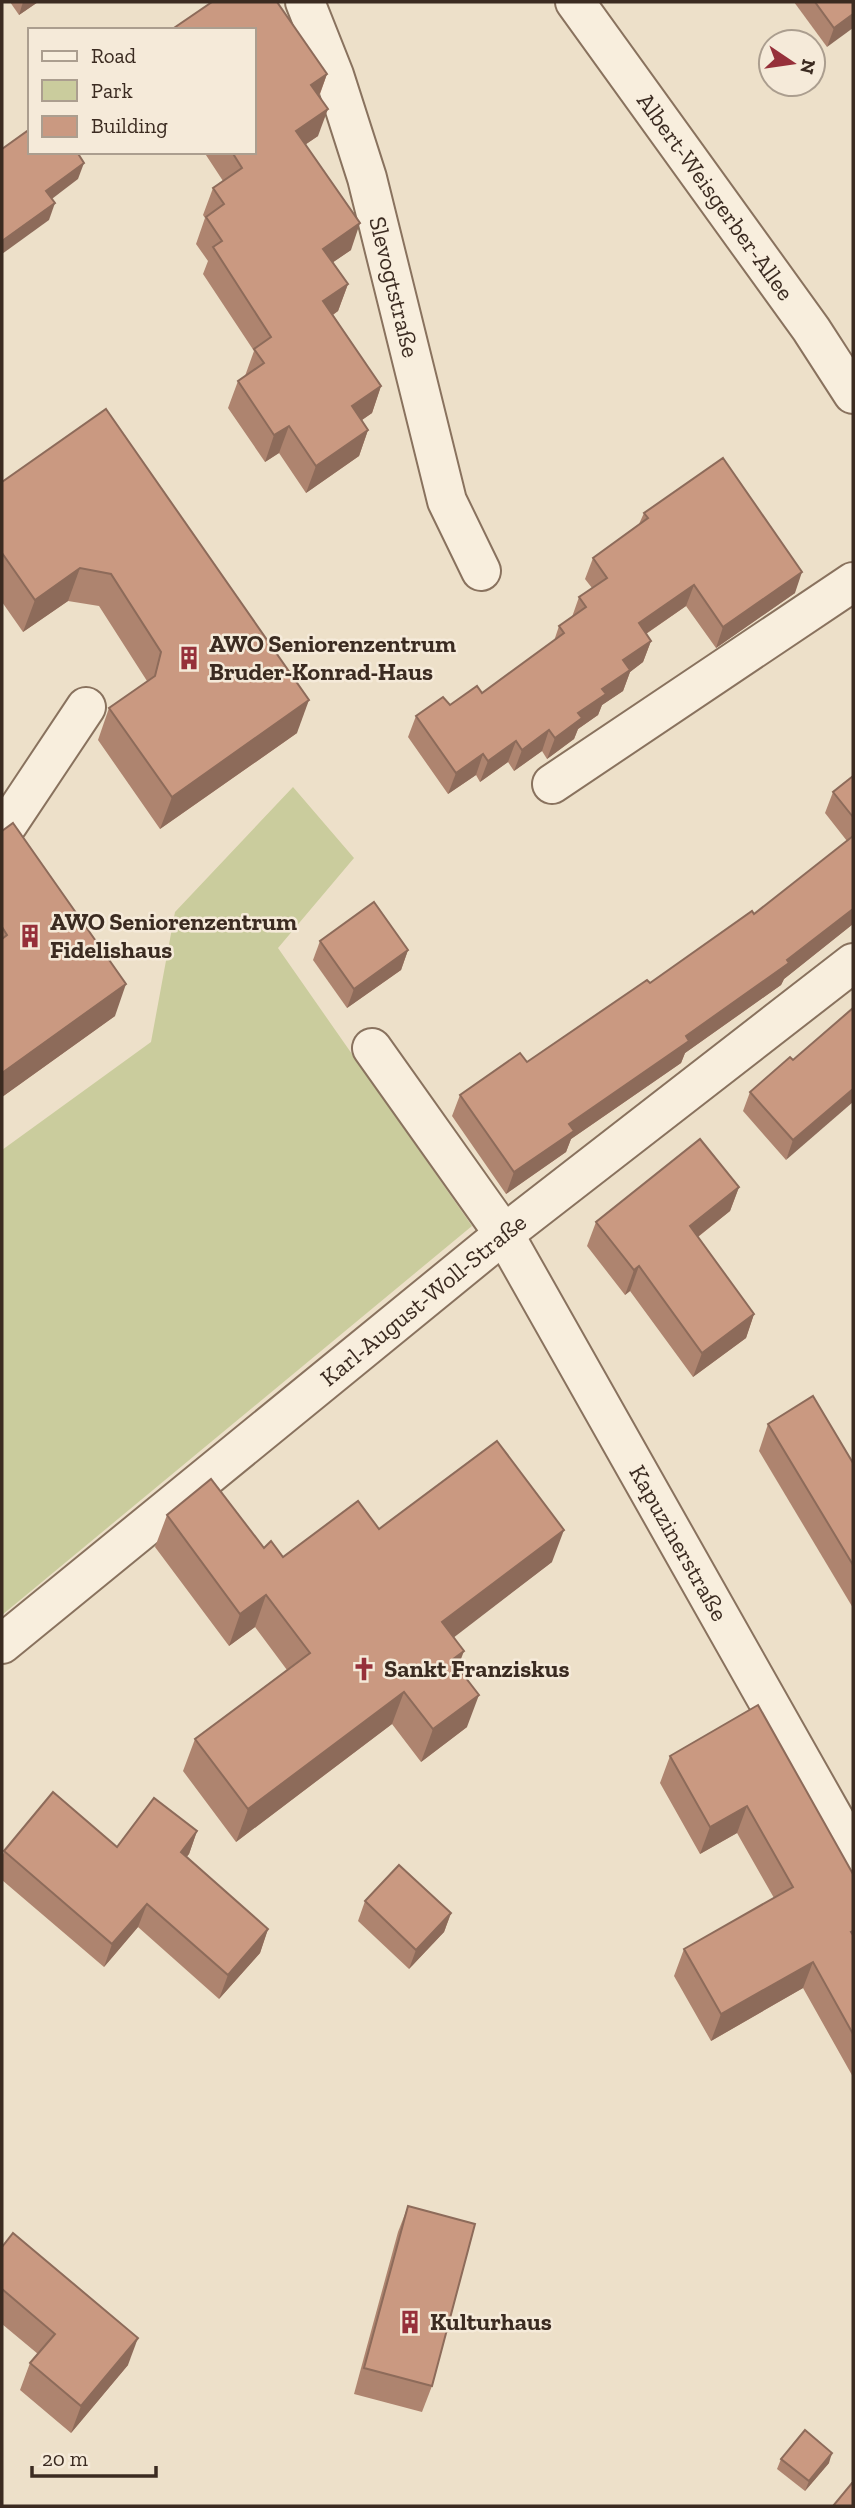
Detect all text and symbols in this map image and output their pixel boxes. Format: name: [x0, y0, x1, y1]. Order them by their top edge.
legend: [28, 28, 256, 154]
north arrow: [757, 28, 827, 98]
text: Road: [91, 43, 137, 68]
text: N: [795, 57, 821, 76]
text: Park: [91, 78, 133, 103]
street label: Albert-Weisgerber-Allee: [631, 87, 801, 306]
text: Building: [91, 113, 168, 138]
street label: Slevogtstraße: [363, 213, 426, 360]
place label: AWO Seniorenzentrum Bruder-Konrad-Haus: [209, 629, 456, 686]
building icon: AWO Seniorenzentrum Bruder-Konrad-Haus: [175, 644, 203, 672]
place label: AWO Seniorenzentrum Fidelishaus: [50, 907, 297, 964]
building icon: AWO Seniorenzentrum Fidelishaus: [16, 922, 44, 950]
street label: Karl-August-Woll-Straße: [314, 1207, 532, 1392]
street label: Kapuzinerstraße: [623, 1460, 735, 1626]
place label: Sankt Franziskus: [384, 1654, 570, 1683]
church icon: Sankt Franziskus: [350, 1655, 378, 1683]
place label: Kulturhaus: [430, 2307, 552, 2336]
building icon: Kulturhaus: [396, 2308, 424, 2336]
scale bar: [32, 2434, 156, 2478]
text: 20 m: [42, 2446, 88, 2471]

